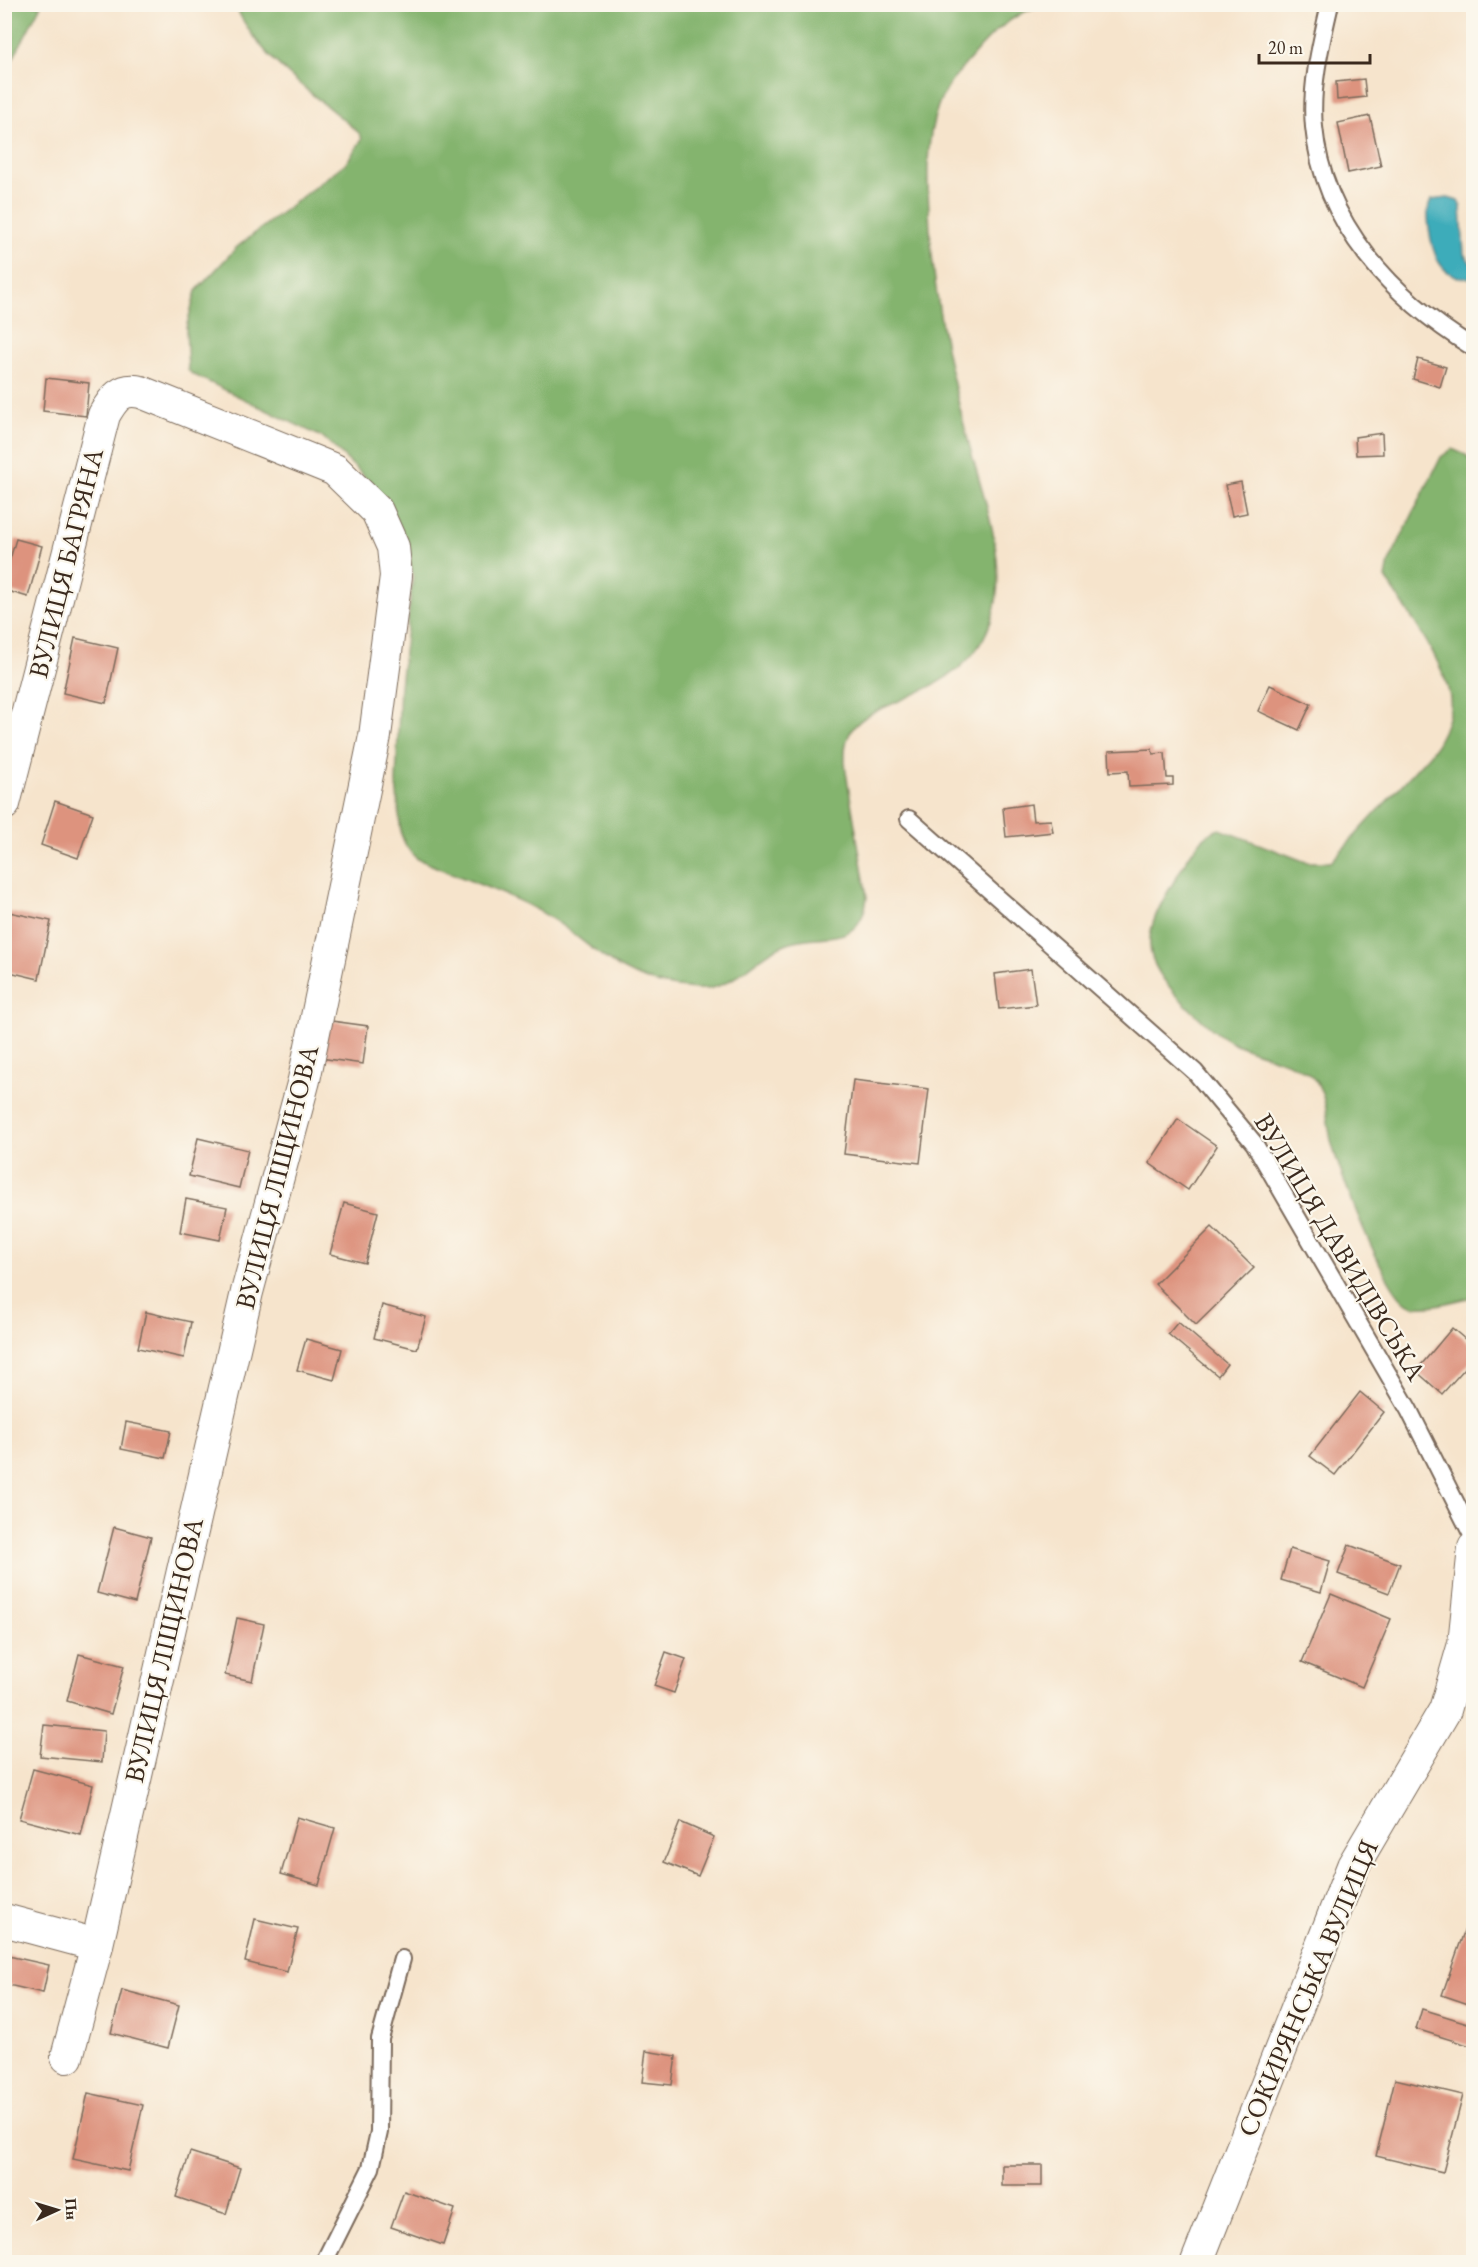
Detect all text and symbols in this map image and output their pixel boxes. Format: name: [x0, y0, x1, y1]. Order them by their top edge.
scale bar: [1259, 27, 1370, 65]
text: 20 m: [1268, 36, 1303, 59]
street label: ВУЛИЦЯ БАГРЯНА: [20, 444, 111, 681]
street label: ВУЛИЦЯ ЛІЩИНОВА: [227, 1041, 326, 1313]
street label: ВУЛИЦЯ ДАВИДІВСЬКА: [1247, 1107, 1434, 1387]
street label: ВУЛИЦЯ ЛІЩИНОВА: [116, 1514, 211, 1786]
street label: СОКИРЯНСЬКА ВУЛИЦЯ: [1229, 1834, 1386, 2142]
north arrow: [27, 2180, 87, 2240]
text: Пн: [60, 2197, 83, 2221]

